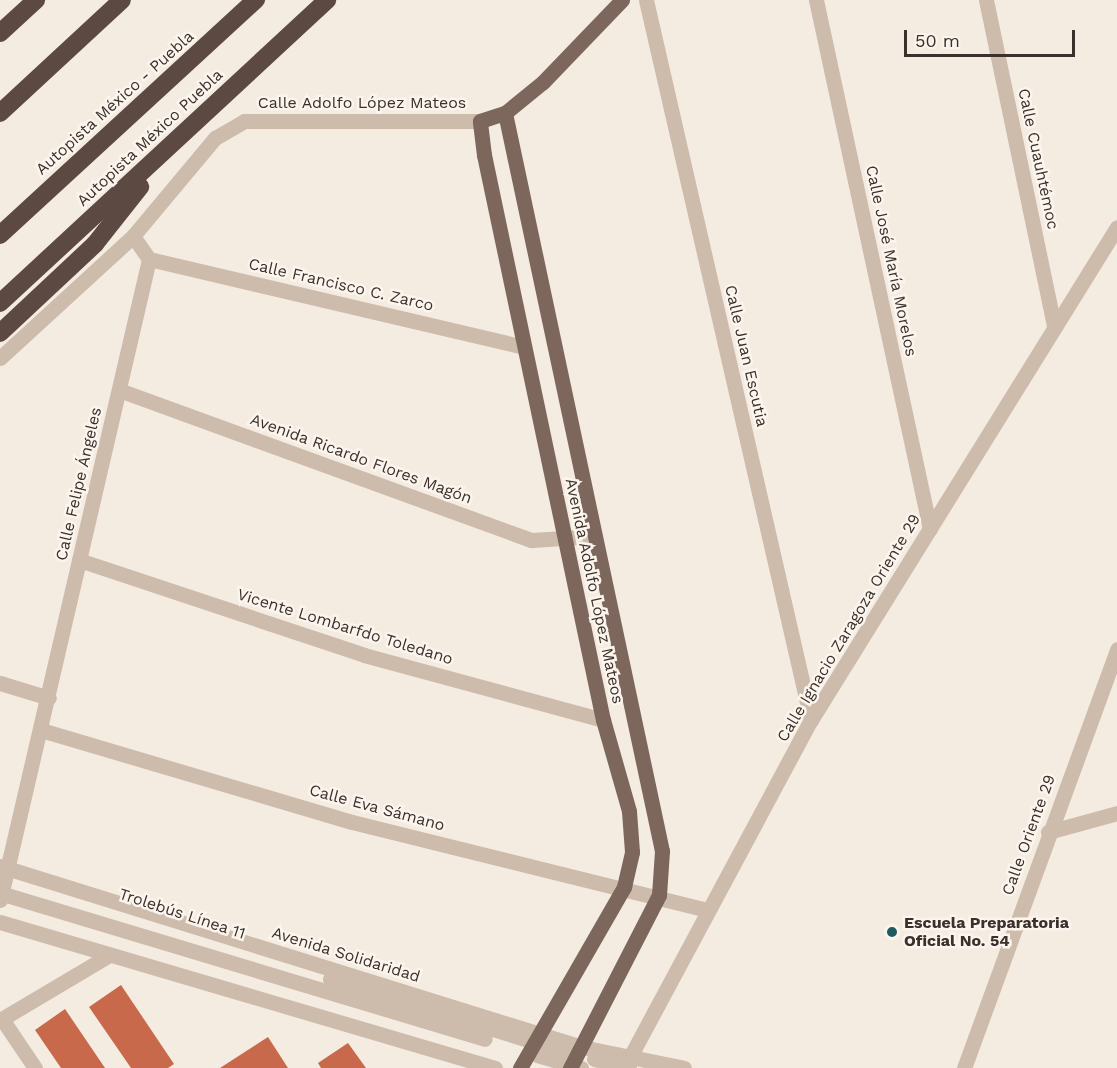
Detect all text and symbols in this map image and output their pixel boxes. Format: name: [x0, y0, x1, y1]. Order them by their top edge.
scale bar: [907, 18, 1078, 56]
street label: Autopista México - Puebla: [32, 27, 198, 179]
text: 50 m: [915, 30, 960, 51]
street label: Autopista México Puebla: [73, 65, 227, 211]
street label: Calle Cuauhtémoc: [1014, 87, 1062, 231]
street label: Calle Adolfo López Mateos: [257, 93, 467, 113]
street label: Calle José María Morelos: [861, 163, 921, 359]
street label: Calle Francisco C. Zarco: [247, 254, 435, 316]
street label: Calle Juan Escutia: [720, 283, 772, 429]
street label: Calle Felipe Ángeles: [52, 405, 106, 563]
street label: Avenida Ricardo Flores Magón: [247, 410, 475, 508]
street label: Avenida Adolfo López Mateos: [561, 476, 627, 706]
street label: Calle Ignacio Zaragoza Oriente 29: [773, 510, 925, 746]
street label: Vicente Lombarfdo Toledano: [235, 585, 455, 669]
street label: Calle Oriente 29: [998, 772, 1060, 898]
street label: Calle Eva Sámano: [307, 781, 447, 835]
street label: Trolebús Línea 11: [116, 884, 248, 944]
place label: Escuela Preparatoria Oficial No. 54: [904, 913, 1069, 951]
street label: Avenida Solidaridad: [269, 923, 423, 987]
marker: Escuela Preparatoria Oficial No. 54: [885, 925, 899, 939]

